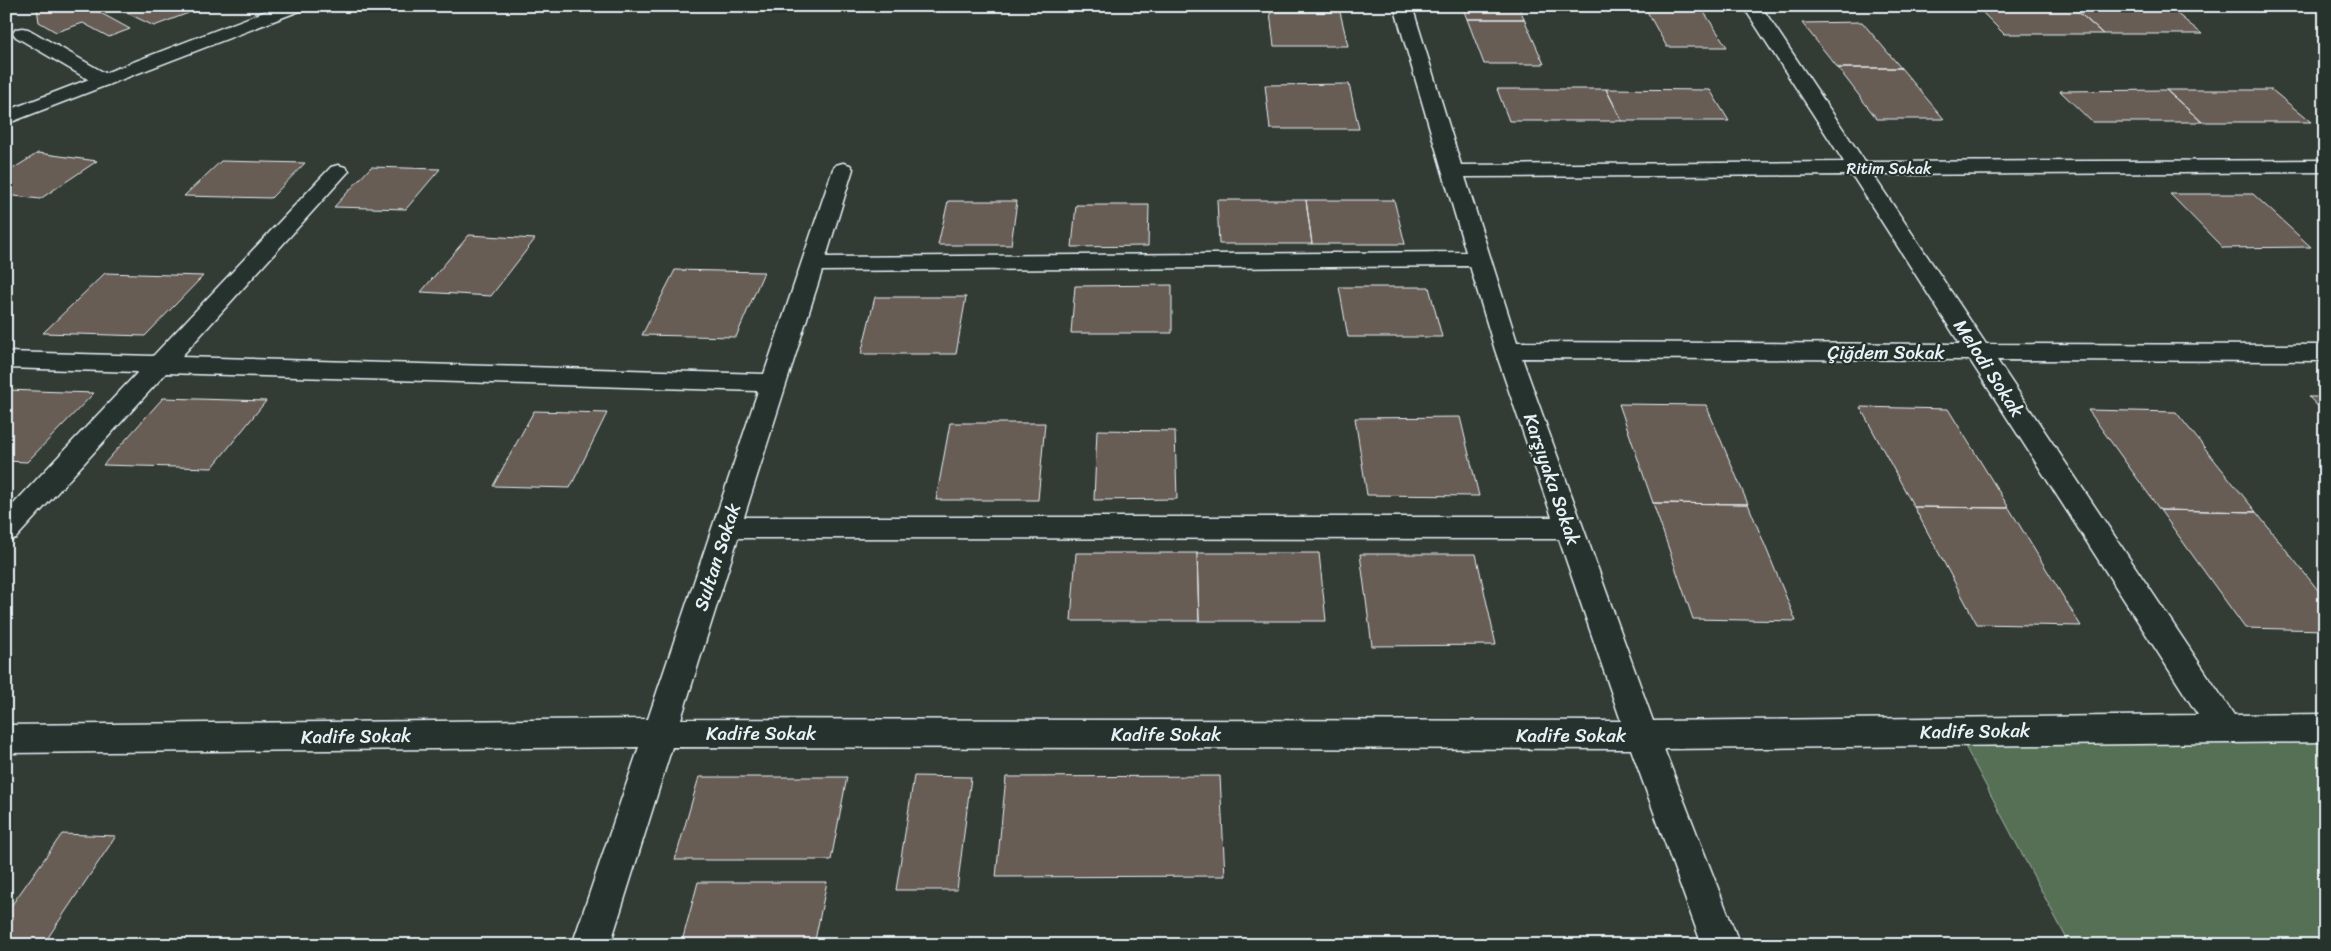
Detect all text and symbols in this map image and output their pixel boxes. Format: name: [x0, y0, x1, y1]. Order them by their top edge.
street label: Ritim Sokak: [1847, 154, 1932, 183]
street label: Melodi Sokak: [1945, 312, 2034, 425]
street label: Çiğdem Sokak: [1827, 336, 1945, 369]
street label: Karşıyaka Sokak: [1514, 408, 1590, 550]
street label: Sultan Sokak: [684, 499, 750, 615]
street label: Kadife Sokak: [1920, 714, 2031, 748]
street label: Kadife Sokak: [706, 717, 817, 750]
street label: Kadife Sokak: [1111, 718, 1222, 751]
street label: Kadife Sokak: [301, 719, 412, 753]
street label: Kadife Sokak: [1516, 719, 1627, 752]

